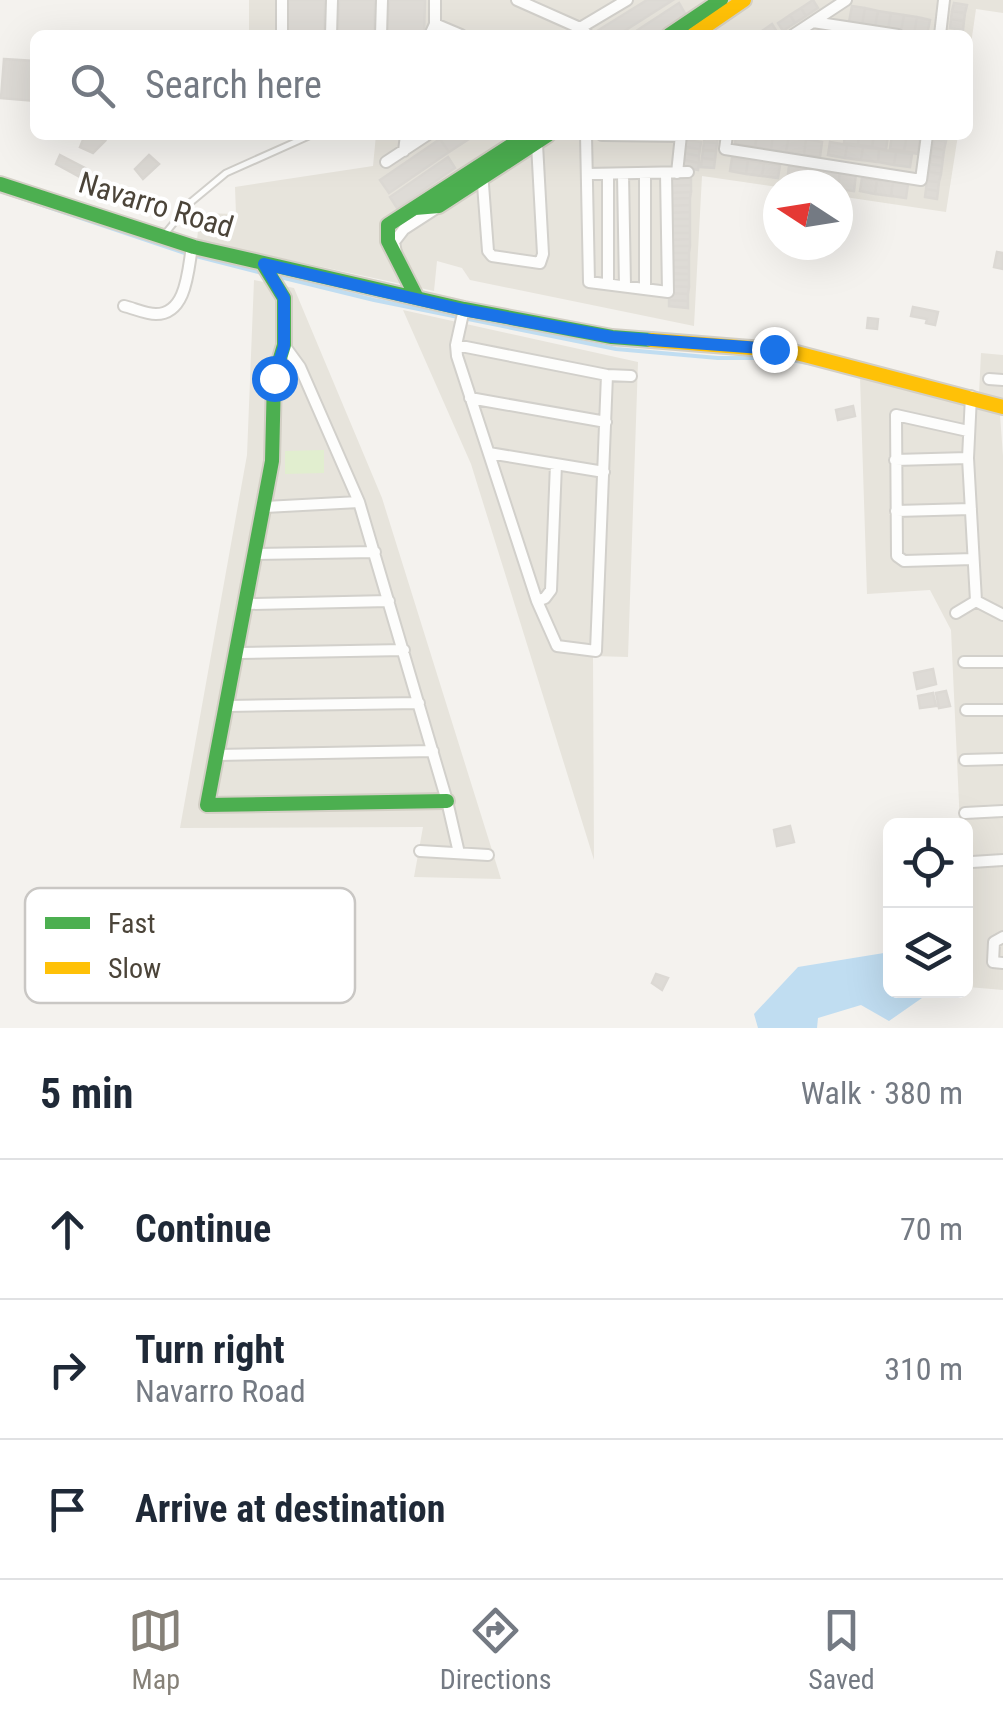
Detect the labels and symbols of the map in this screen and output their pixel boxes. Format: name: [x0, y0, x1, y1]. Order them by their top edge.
street label: Navarro Road: [75, 164, 238, 245]
north arrow: [763, 170, 853, 260]
route end: [752, 327, 798, 373]
route start: [252, 356, 298, 402]
legend: [25, 888, 355, 1003]
text: Fast: [108, 907, 155, 940]
text: Slow: [108, 952, 161, 985]

